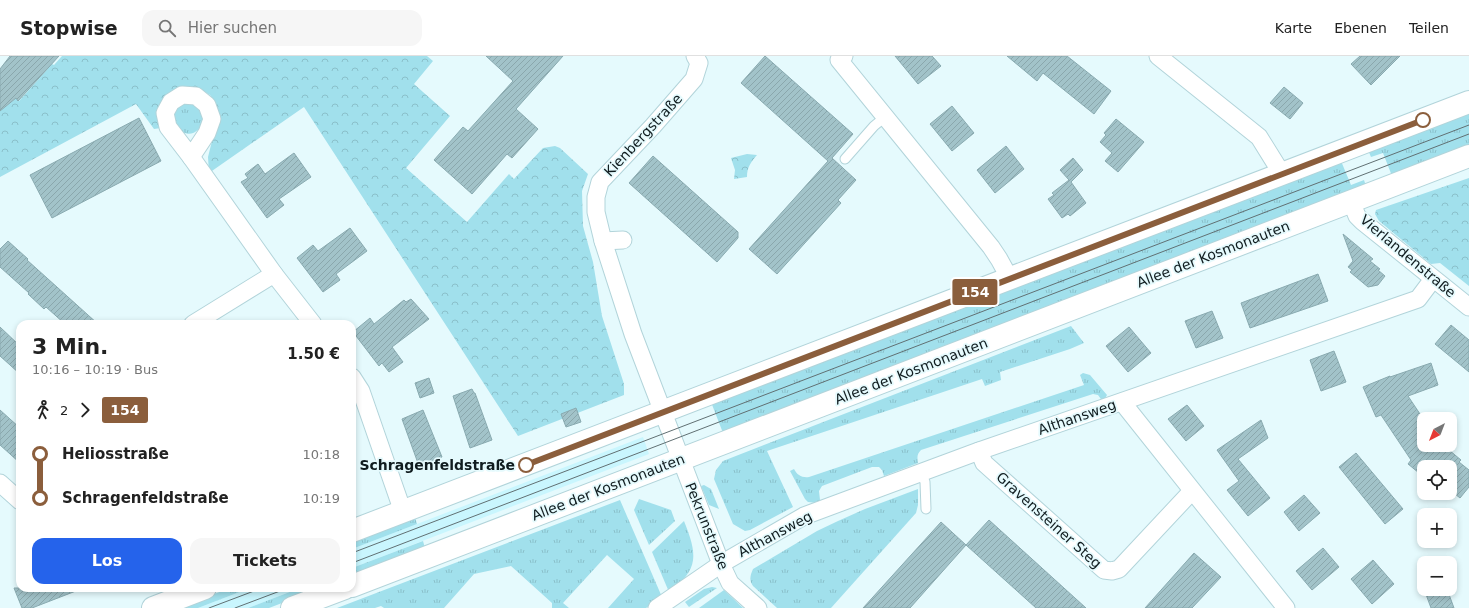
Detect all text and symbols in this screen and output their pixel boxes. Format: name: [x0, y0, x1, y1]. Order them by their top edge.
search box: [142, 10, 422, 46]
text: Stopwise: [20, 17, 118, 39]
icon: search: [156, 17, 178, 39]
text: Hier suchen: [188, 19, 277, 37]
text: Karte: [1275, 20, 1312, 36]
text: Ebenen: [1334, 20, 1387, 36]
text: Teilen: [1409, 20, 1449, 36]
street label: Kienbergstraße: [601, 90, 685, 180]
unlabelled marker: [1415, 112, 1431, 128]
street label: Vierlandenstraße: [1357, 211, 1459, 301]
street label: Allee der Kosmonauten: [1134, 217, 1292, 291]
line badge: 154: [952, 279, 998, 305]
text: 154: [960, 284, 990, 300]
text: 3 Min.: [32, 334, 108, 359]
street label: Allee der Kosmonauten: [832, 334, 990, 408]
text: 1.50 €: [287, 345, 340, 363]
text: 10:16 – 10:19 · Bus: [32, 362, 158, 377]
street label: Althansweg: [1036, 396, 1118, 438]
icon: walk: [32, 399, 54, 421]
icon: forward: [74, 399, 96, 421]
text: 154: [110, 402, 140, 418]
text: 2: [60, 403, 68, 418]
north arrow: [1417, 412, 1457, 452]
map controls: [1417, 412, 1457, 596]
text: Heliosstraße: [62, 445, 169, 463]
text: 10:18: [303, 447, 340, 462]
street label: Allee der Kosmonauten: [529, 450, 687, 524]
place label: Schragenfeldstraße: [359, 457, 515, 473]
marker: Schragenfeldstraße: [518, 457, 534, 473]
button: locate: [1417, 460, 1457, 500]
street label: Gravensteiner Steg: [993, 469, 1105, 571]
street label: Pekrunstraße: [682, 480, 732, 572]
text: Schragenfeldstraße: [62, 489, 229, 507]
text: 10:19: [303, 491, 340, 506]
street label: Althansweg: [735, 508, 815, 560]
button: +: [1417, 508, 1457, 548]
button: Los: [32, 538, 182, 584]
button: Tickets: [190, 538, 340, 584]
button: −: [1417, 556, 1457, 596]

